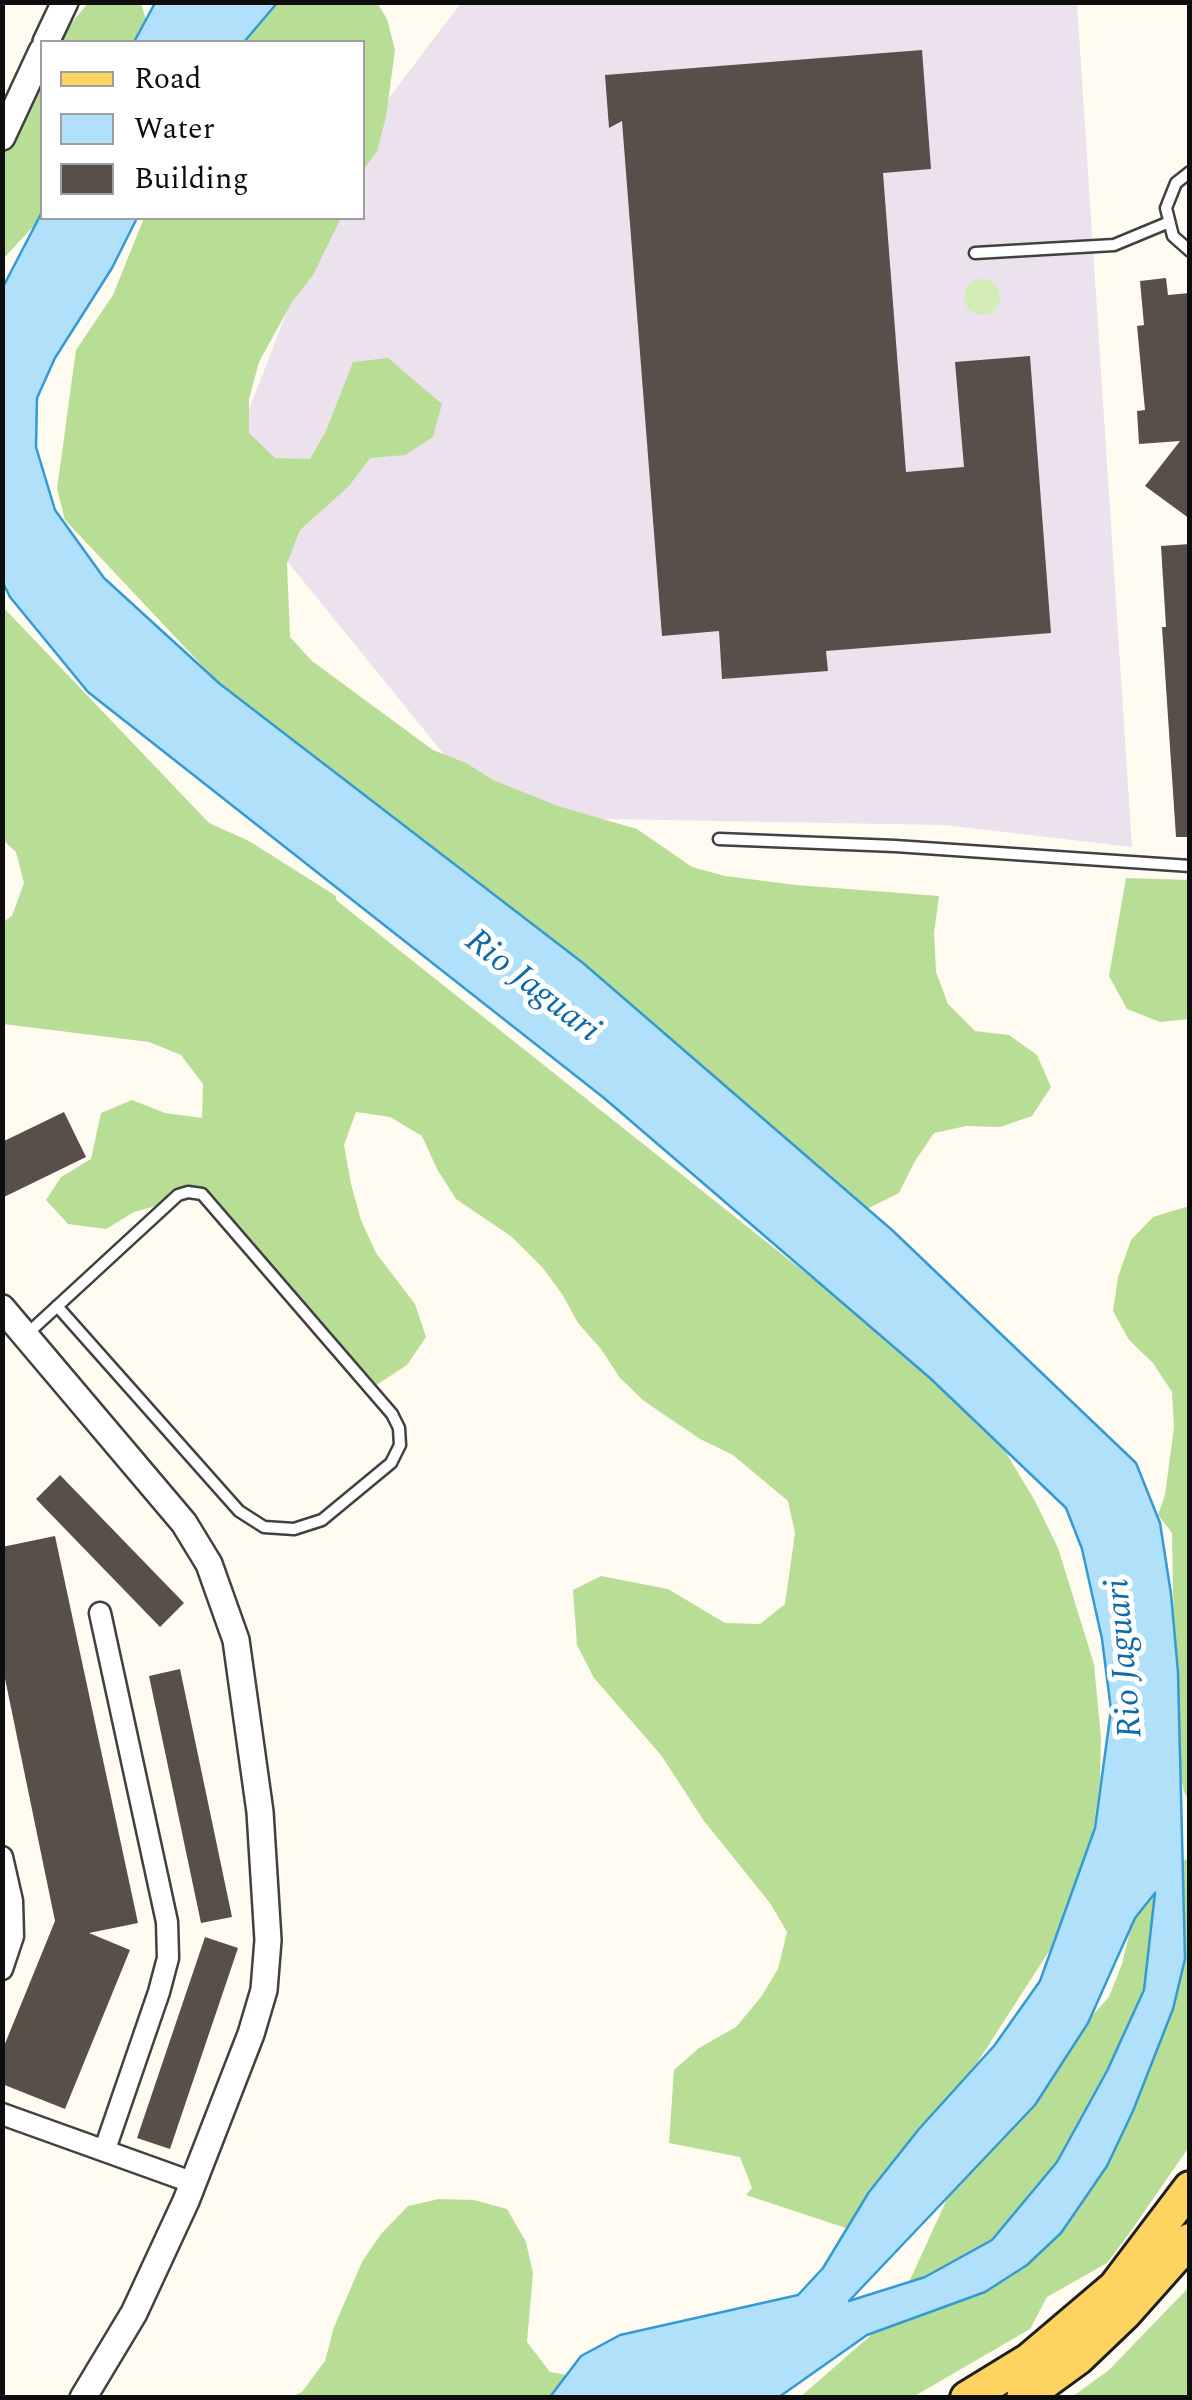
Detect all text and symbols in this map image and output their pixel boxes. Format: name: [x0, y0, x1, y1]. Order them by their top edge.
legend: [40, 40, 365, 220]
text: Road: [134, 56, 202, 102]
text: Water: [134, 106, 215, 152]
text: Building: [134, 156, 249, 202]
water label: Rio Jaguari: [455, 922, 607, 1054]
water label: Rio Jaguari: [1099, 1576, 1155, 1740]

